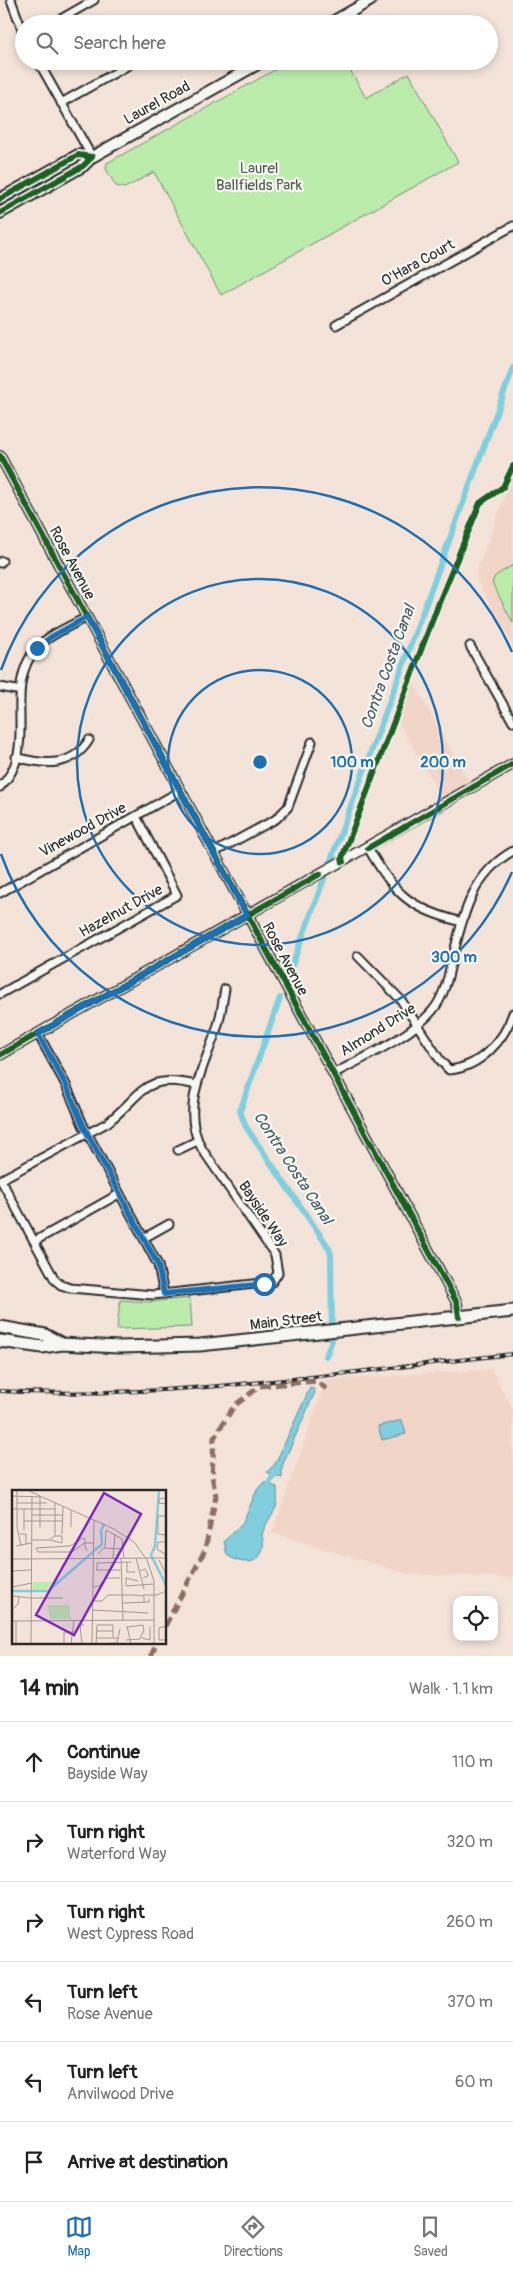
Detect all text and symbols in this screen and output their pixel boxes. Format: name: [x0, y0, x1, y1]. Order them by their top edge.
search box: [15, 15, 498, 70]
icon: search: [33, 29, 61, 57]
text: Search here: [73, 31, 166, 55]
street label: Laurel Road: [120, 77, 194, 129]
park label: Laurel Ballfields Park: [216, 159, 303, 195]
street label: O'Hara Court: [378, 235, 459, 291]
street label: Rose Avenue: [45, 523, 99, 603]
water label: Contra Costa Canal: [356, 600, 420, 732]
route end: [26, 637, 49, 660]
centre of rings: [251, 753, 269, 771]
text: 100 m: [331, 753, 373, 772]
text: 200 m: [420, 753, 466, 772]
street label: Vinewood Drive: [36, 798, 130, 862]
street label: Hazelnut Drive: [76, 880, 167, 942]
street label: Rose Avenue: [258, 919, 312, 999]
text: 300 m: [431, 948, 477, 967]
street label: Almond Drive: [337, 999, 420, 1061]
water label: Contra Costa Canal: [249, 1108, 338, 1230]
street label: Bayside Way: [234, 1177, 292, 1251]
route start: [253, 1273, 276, 1296]
street label: Main Street: [249, 1307, 324, 1335]
inset map: [12, 1490, 166, 1644]
map controls: [453, 1596, 498, 1641]
button: locate: [453, 1596, 498, 1641]
text: 14 min: [20, 1675, 79, 1702]
text: Walk · 1.1 km: [409, 1679, 493, 1699]
text: Continue: [67, 1740, 140, 1764]
icon: ahead: [20, 1748, 48, 1776]
text: 110 m: [452, 1752, 493, 1772]
text: Bayside Way: [67, 1764, 148, 1784]
text: Turn right: [67, 1820, 145, 1844]
icon: right: [20, 1828, 48, 1856]
text: 320 m: [447, 1832, 493, 1852]
text: Waterford Way: [67, 1844, 166, 1864]
text: Turn right: [67, 1900, 145, 1924]
icon: right: [20, 1908, 48, 1936]
text: 260 m: [446, 1912, 493, 1932]
text: West Cypress Road: [67, 1924, 194, 1944]
text: Turn left: [67, 1980, 137, 2004]
icon: left: [20, 1988, 48, 2016]
text: 370 m: [447, 1992, 493, 2012]
text: Rose Avenue: [67, 2004, 153, 2024]
text: Turn left: [67, 2060, 137, 2084]
icon: left: [20, 2068, 48, 2096]
text: 60 m: [455, 2072, 493, 2092]
text: Anvilwood Drive: [67, 2084, 174, 2104]
icon: arrive: [20, 2148, 48, 2176]
text: Arrive at destination: [67, 2150, 228, 2174]
tab: Map: [65, 2213, 93, 2260]
tab: Directions: [223, 2213, 283, 2260]
tab: Saved: [413, 2213, 448, 2260]

